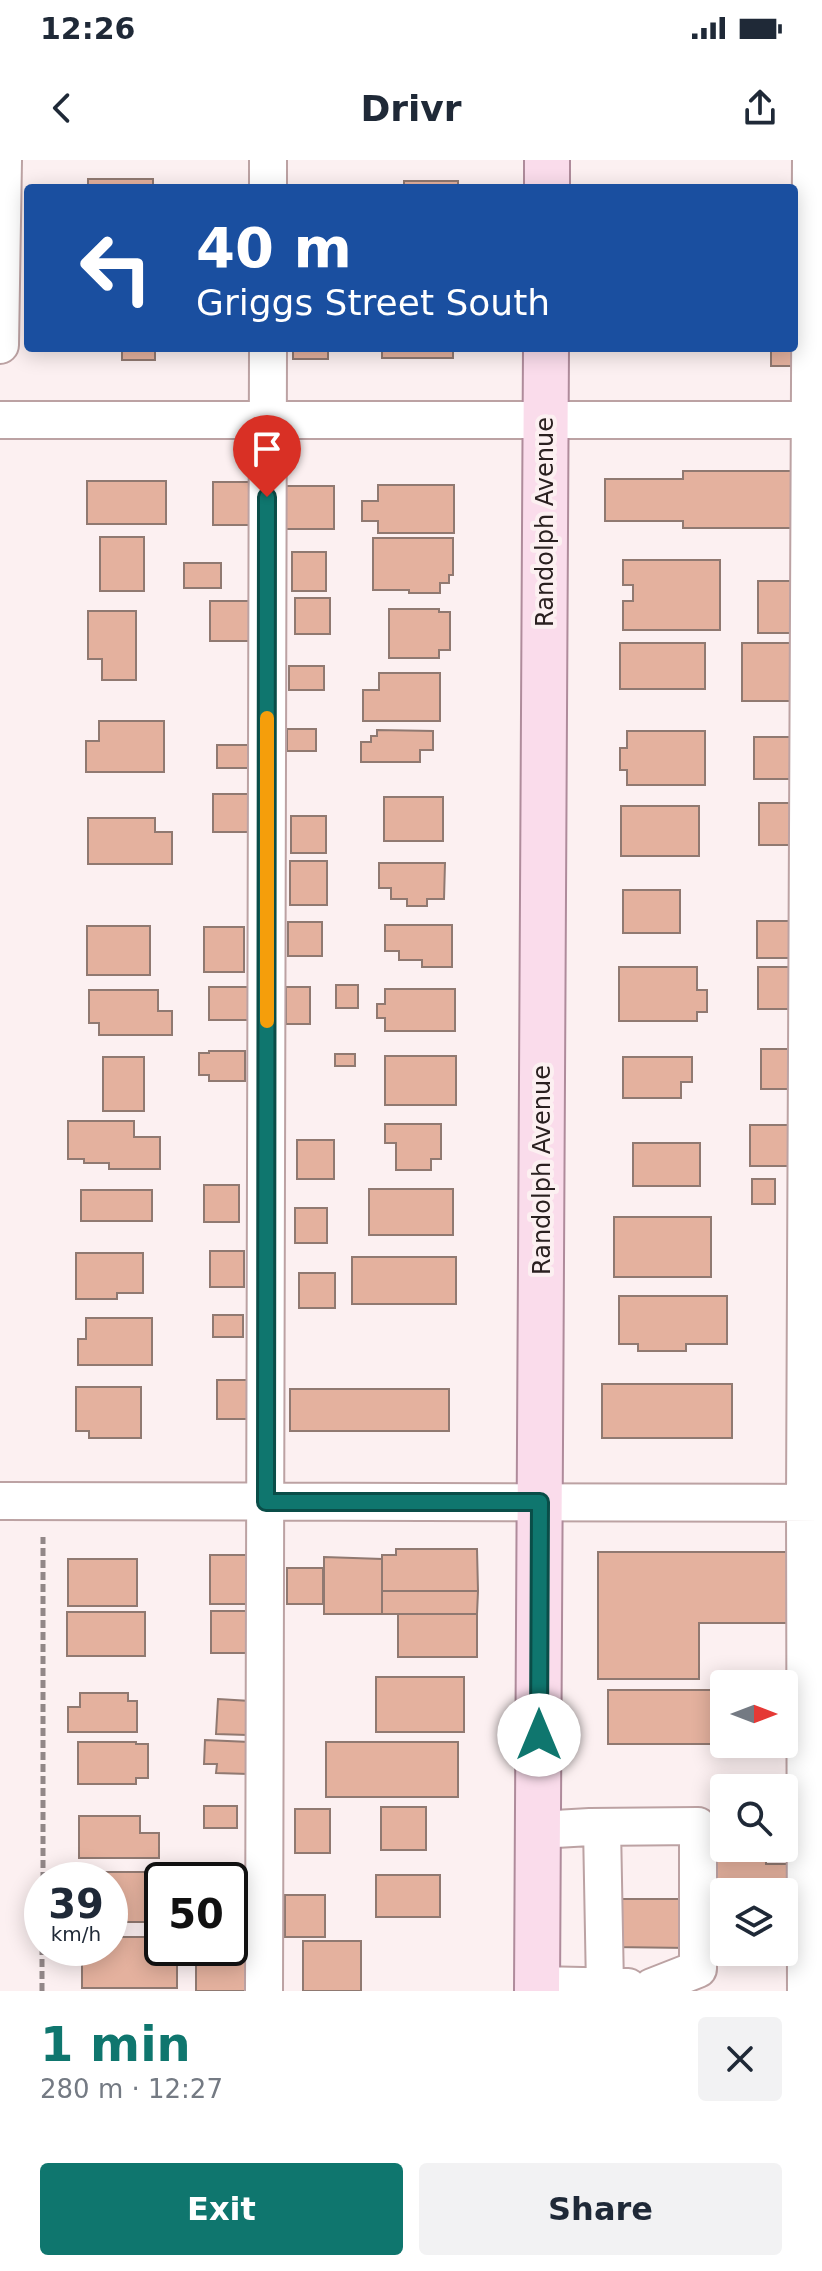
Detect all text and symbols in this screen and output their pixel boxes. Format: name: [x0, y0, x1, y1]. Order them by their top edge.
text: 12:26: [40, 11, 136, 46]
icon: back: [40, 86, 84, 130]
icon: share: [738, 86, 782, 130]
text: Drivr: [360, 88, 462, 129]
text: 40 m: [196, 215, 352, 280]
icon: left: [64, 216, 168, 320]
text: Griggs Street South: [196, 282, 550, 323]
pin: [233, 415, 301, 497]
street label: Randolph Avenue: [531, 417, 559, 627]
icon: arrive: [245, 427, 289, 471]
street label: Randolph Avenue: [528, 1065, 556, 1275]
north arrow: [710, 1670, 798, 1758]
map controls: [710, 1670, 798, 1966]
position arrow: [497, 1693, 581, 1777]
button: search: [710, 1774, 798, 1862]
speed limit sign: 50: [144, 1862, 248, 1966]
button: layers: [710, 1878, 798, 1966]
text: 39: [48, 1881, 104, 1927]
text: km/h: [51, 1922, 101, 1946]
text: 1 min: [40, 2016, 191, 2072]
button: close: [698, 2017, 782, 2101]
text: 280 m · 12:27: [40, 2074, 223, 2104]
button: Exit: [40, 2163, 403, 2255]
button: Share: [419, 2163, 782, 2255]

